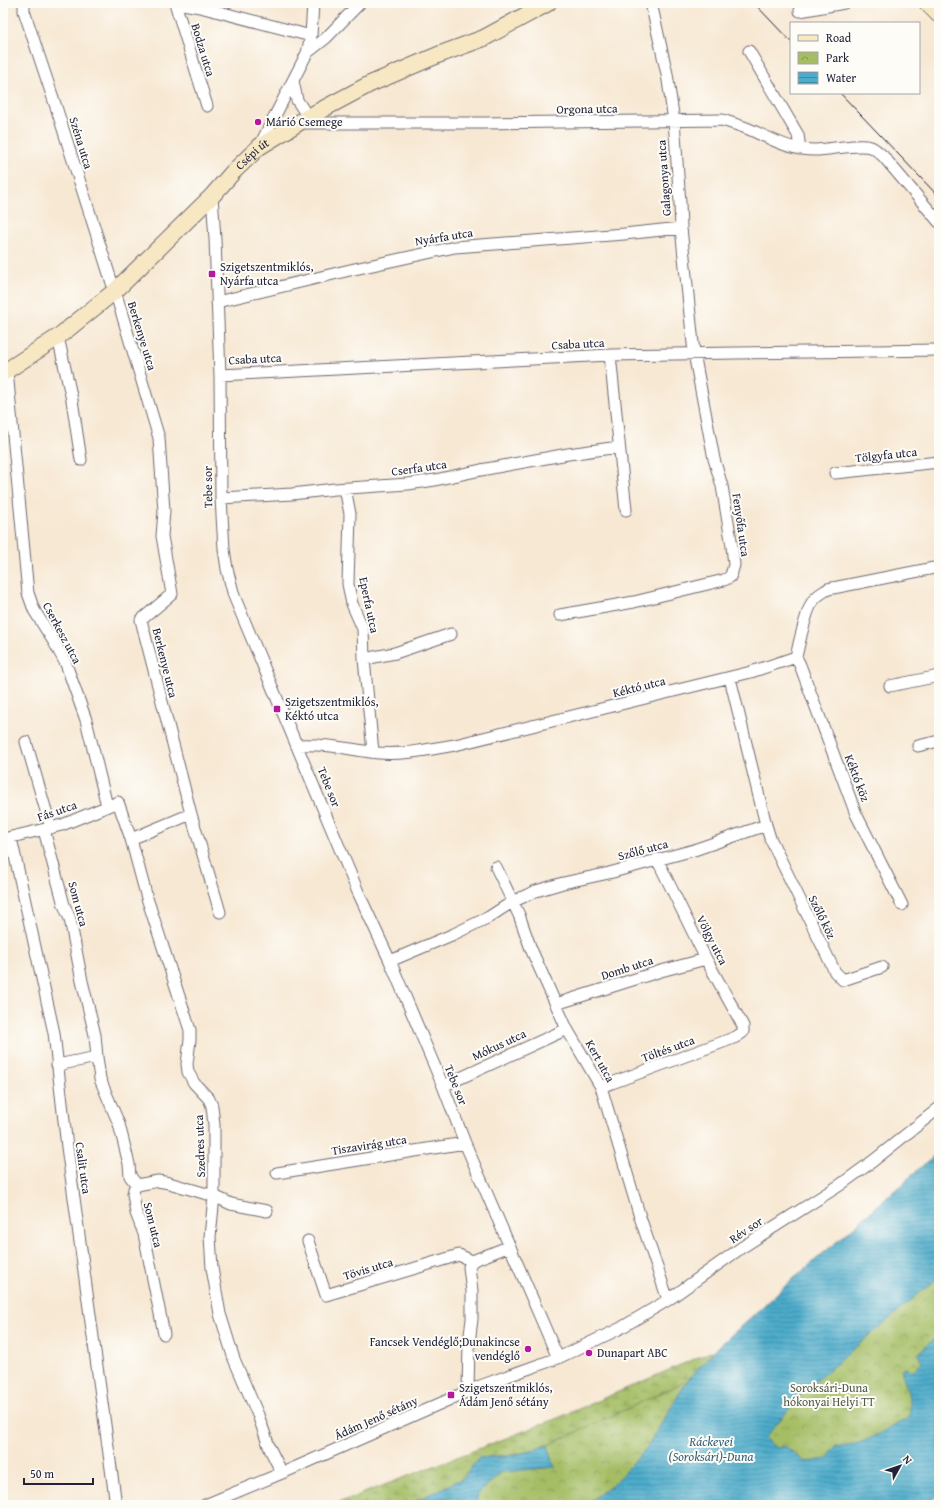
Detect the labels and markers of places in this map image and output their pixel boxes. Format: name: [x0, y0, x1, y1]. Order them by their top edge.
place label: Márió Csemege: [266, 113, 343, 130]
marker: Márió Csemege: [253, 117, 263, 127]
place label: Szigetszentmiklós, Nyárfa utca: [220, 258, 313, 289]
marker: Szigetszentmiklós, Nyárfa utca: [207, 269, 217, 279]
place label: Szigetszentmiklós, Kéktó utca: [285, 693, 378, 724]
marker: Szigetszentmiklós, Kéktó utca: [272, 704, 282, 714]
place label: Fancsek Vendéglő;Dunakincse vendéglő: [370, 1333, 520, 1364]
marker: Fancsek Vendéglő;Dunakincse vendéglő: [523, 1344, 533, 1354]
place label: Dunapart ABC: [597, 1344, 668, 1361]
marker: Dunapart ABC: [584, 1348, 594, 1358]
place label: Szigetszentmiklós, Ádám Jenő sétány: [459, 1379, 552, 1410]
marker: Szigetszentmiklós, Ádám Jenő sétány: [446, 1390, 456, 1400]

